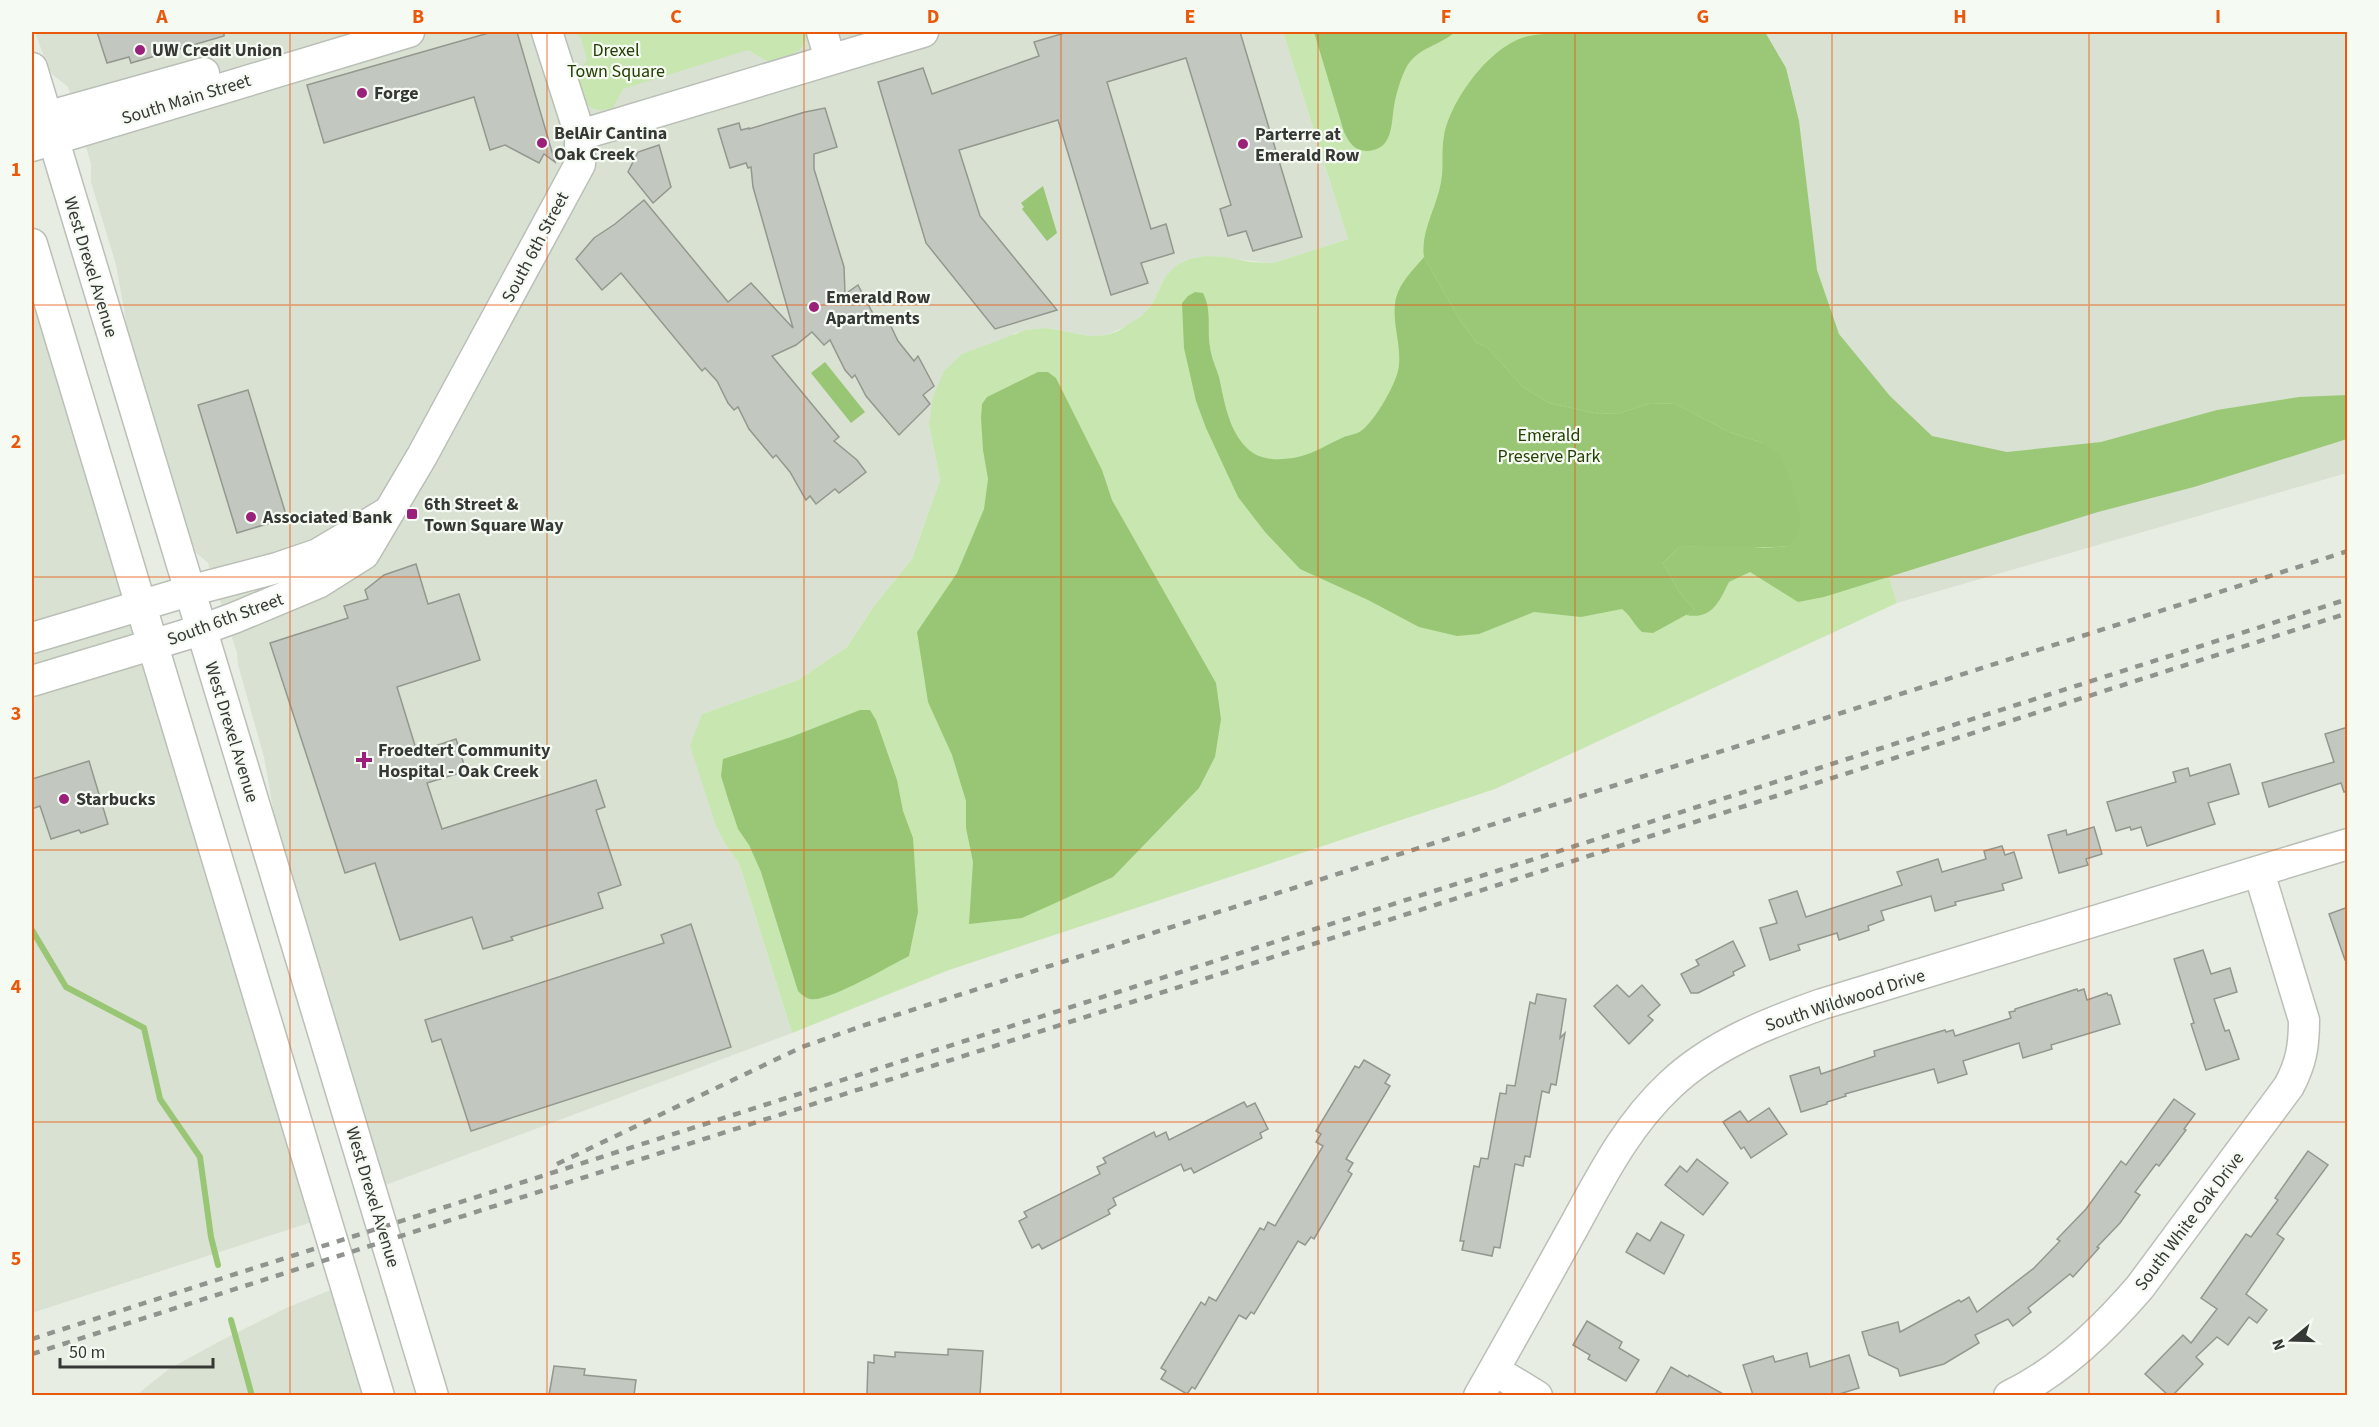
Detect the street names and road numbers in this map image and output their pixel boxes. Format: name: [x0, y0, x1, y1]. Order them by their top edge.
street label: South Main Street: [119, 68, 254, 131]
street label: South 6th Street: [496, 187, 575, 307]
street label: West Drexel Avenue: [57, 194, 124, 341]
street label: South 6th Street: [164, 587, 287, 652]
street label: West Drexel Avenue: [198, 659, 265, 806]
street label: South Wildwood Drive: [1762, 963, 1928, 1038]
street label: West Drexel Avenue: [339, 1124, 406, 1271]
street label: South White Oak Drive: [2129, 1147, 2250, 1296]

